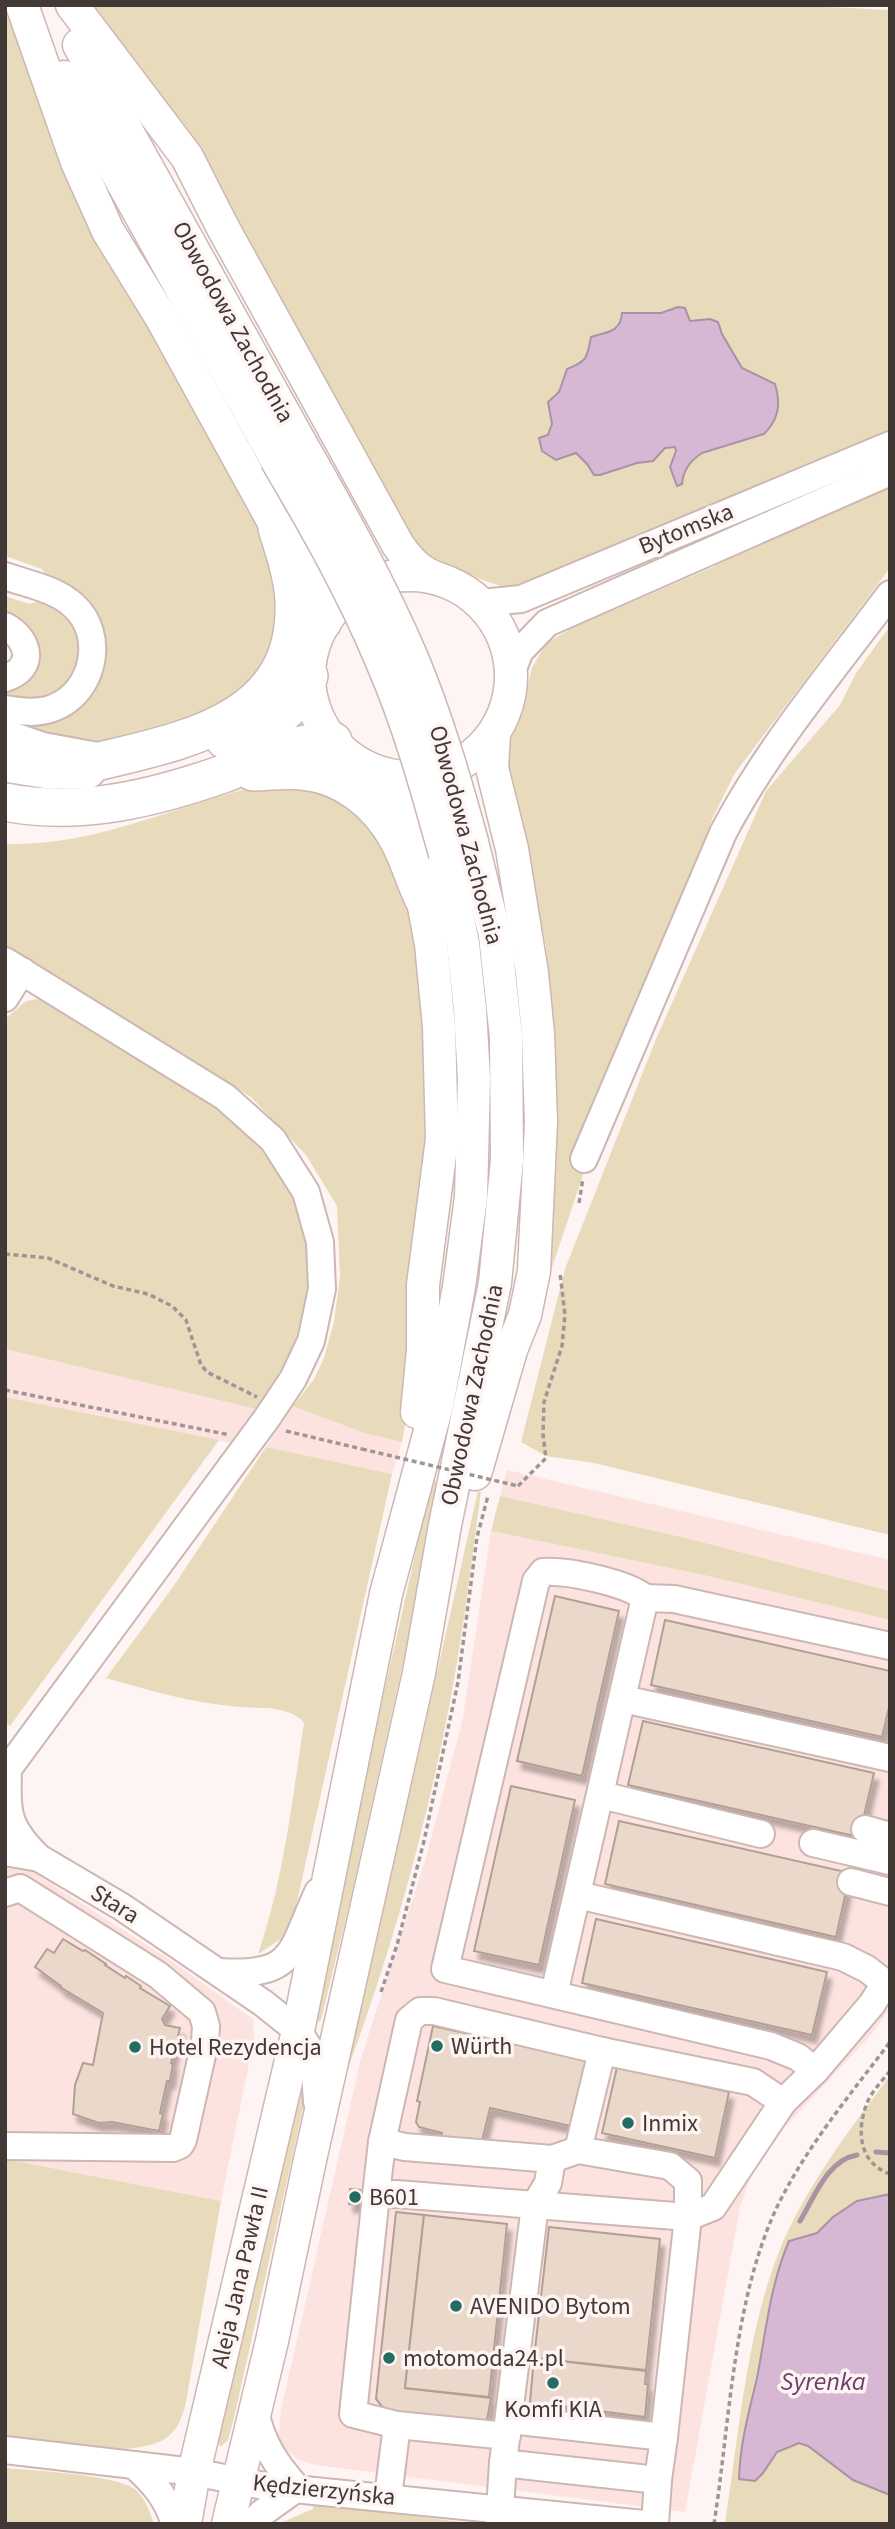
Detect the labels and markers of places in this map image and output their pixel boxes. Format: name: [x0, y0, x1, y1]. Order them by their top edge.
place label: Würth: [451, 2029, 512, 2064]
place label: Hotel Rezydencja: [149, 2030, 322, 2065]
marker: Würth: [429, 2038, 445, 2054]
marker: Hotel Rezydencja: [127, 2039, 143, 2055]
place label: Inmix: [642, 2106, 698, 2141]
marker: Inmix: [620, 2115, 636, 2131]
place label: B601: [369, 2180, 419, 2215]
marker: B601: [347, 2189, 363, 2205]
place label: AVENIDO Bytom: [470, 2289, 631, 2324]
marker: AVENIDO Bytom: [448, 2298, 464, 2314]
place label: motomoda24.pl: [403, 2341, 564, 2376]
marker: motomoda24.pl: [381, 2350, 397, 2366]
marker: Komfi KIA: [545, 2375, 561, 2391]
place label: Komfi KIA: [504, 2392, 602, 2427]

